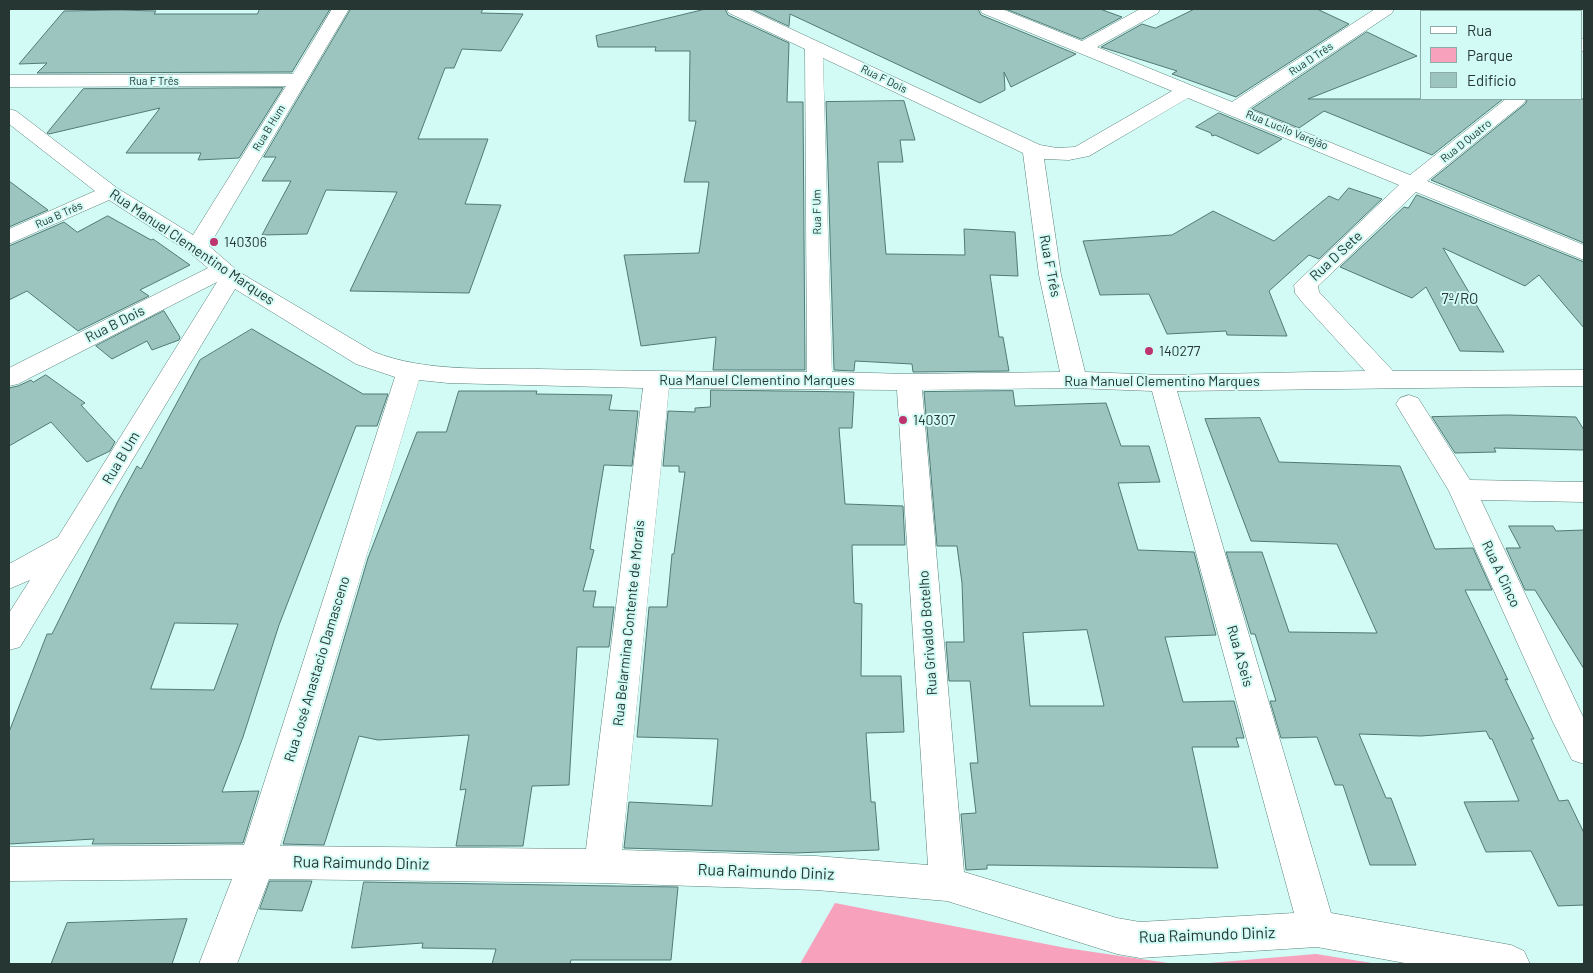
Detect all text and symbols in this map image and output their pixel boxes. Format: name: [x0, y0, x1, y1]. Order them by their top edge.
legend: [1420, 10, 1583, 100]
text: Rua: [1467, 21, 1492, 39]
street label: Rua D Três: [1287, 40, 1335, 78]
text: Parque: [1467, 46, 1513, 64]
street label: Rua F Dois: [859, 62, 909, 96]
text: Edifício: [1467, 71, 1516, 89]
street label: Rua F Três: [129, 74, 179, 88]
street label: Rua B Hum: [250, 102, 288, 154]
street label: Rua Lucilo Varejão: [1244, 108, 1330, 152]
street label: Rua D Quatro: [1438, 117, 1494, 165]
street label: Rua Manuel Clementino Marques: [106, 185, 278, 309]
street label: Rua F Um: [810, 189, 824, 235]
street label: Rua B Três: [33, 199, 85, 231]
street label: Rua D Sete: [1306, 228, 1366, 284]
street label: Rua F Três: [1036, 233, 1064, 299]
place label: 140306: [224, 234, 267, 250]
marker: 140306: [208, 236, 220, 248]
district label: 7º/RO: [1442, 290, 1478, 308]
street label: Rua B Dois: [83, 302, 147, 346]
place label: 140277: [1159, 343, 1200, 359]
marker: 140277: [1143, 345, 1155, 357]
street label: Rua Manuel Clementino Marques: [659, 372, 855, 388]
street label: Rua Manuel Clementino Marques: [1064, 373, 1260, 389]
place label: 140307: [913, 412, 955, 428]
marker: 140307: [897, 414, 909, 426]
street label: Rua B Um: [99, 429, 143, 487]
street label: Rua Belarmina Contente de Morais: [610, 519, 648, 727]
street label: Rua A Cinco: [1478, 538, 1524, 610]
street label: Rua Grivaldo Botelho: [915, 570, 941, 696]
street label: Rua José Anastacio Damasceno: [281, 574, 353, 764]
street label: Rua A Seis: [1223, 623, 1257, 689]
street label: Rua Raimundo Diniz: [293, 852, 429, 874]
street label: Rua Raimundo Diniz: [697, 860, 835, 884]
street label: Rua Raimundo Diniz: [1138, 923, 1276, 947]

